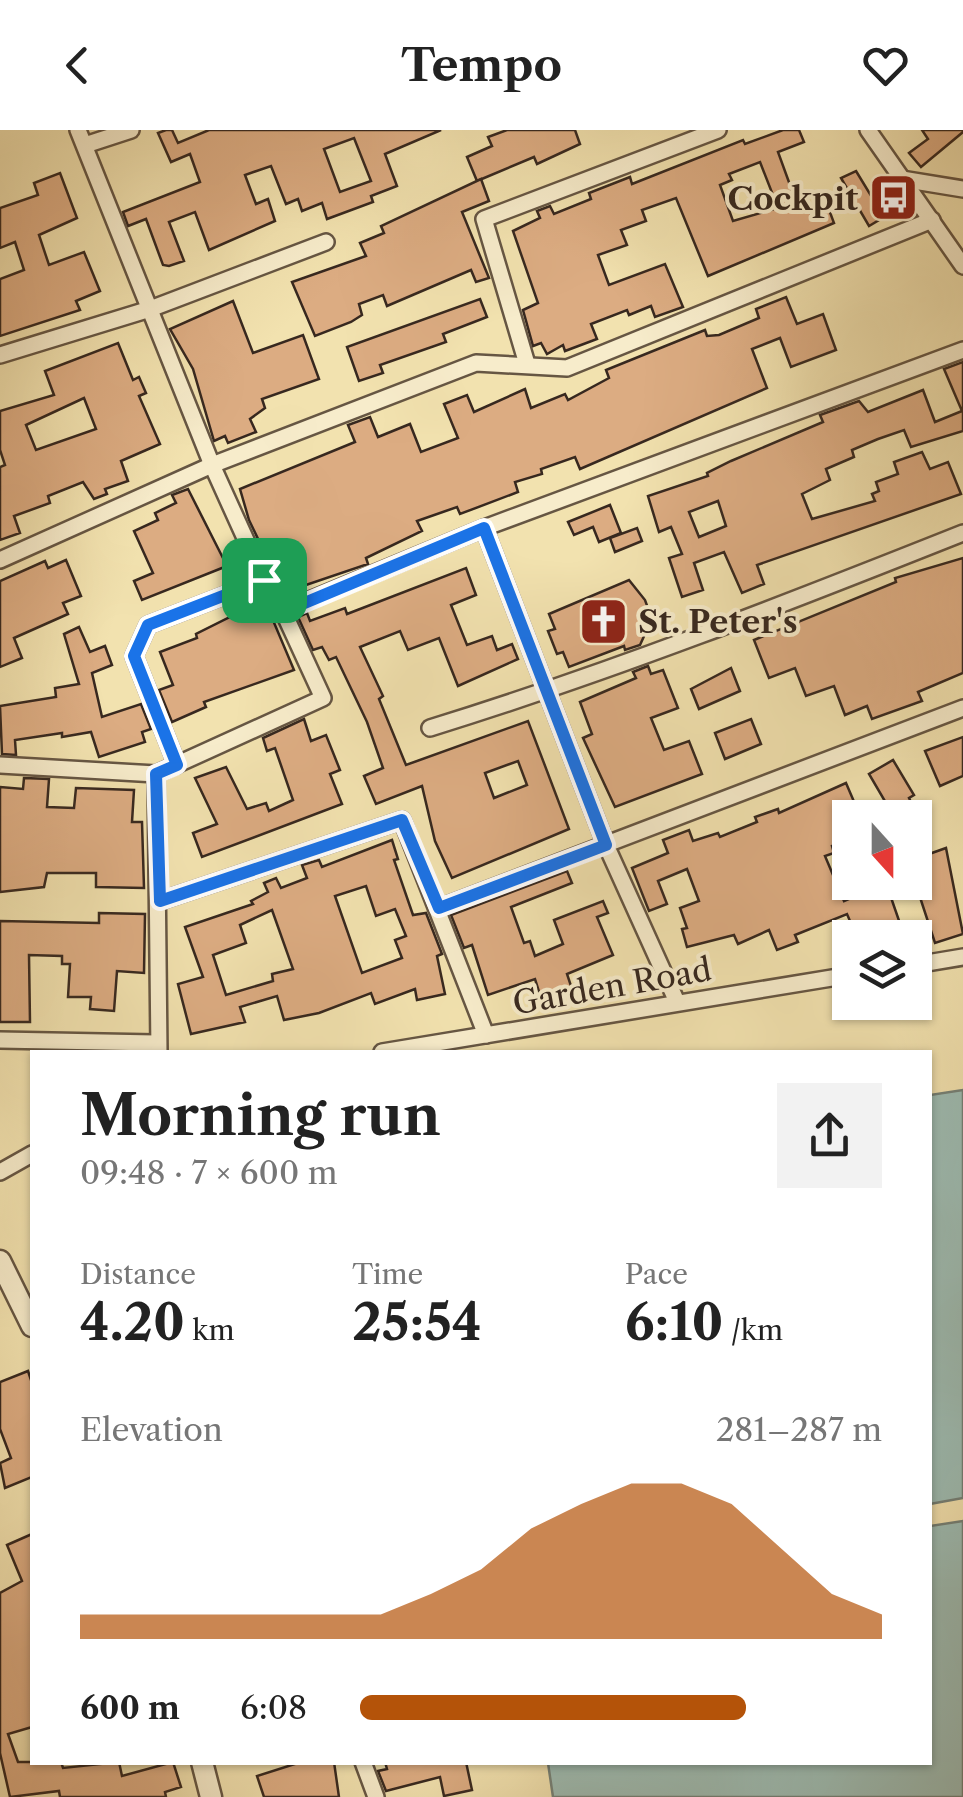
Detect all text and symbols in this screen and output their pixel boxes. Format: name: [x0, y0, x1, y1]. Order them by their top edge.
text: Tempo: [401, 37, 562, 93]
icon: back: [50, 38, 105, 93]
icon: heart: [858, 38, 913, 93]
bus stop icon: Cockpit: [867, 172, 919, 224]
place label: Cockpit: [728, 179, 858, 218]
pin: [222, 538, 307, 623]
icon: arrive: [237, 553, 292, 608]
church icon: St. Peter's: [577, 595, 629, 647]
place label: St. Peter's: [638, 602, 798, 641]
north arrow: [832, 800, 932, 900]
map controls: [832, 800, 932, 1020]
button: layers: [832, 920, 932, 1020]
street label: Garden Road: [510, 949, 714, 1023]
text: Morning run: [80, 1082, 441, 1149]
button: share: [777, 1083, 882, 1188]
text: 09:48 · 7 × 600 m: [80, 1153, 338, 1192]
text: Distance: [80, 1257, 196, 1291]
text: Time: [352, 1257, 423, 1291]
text: Pace: [625, 1257, 688, 1291]
text: 4.20: [80, 1291, 185, 1353]
text: 25:54: [352, 1291, 482, 1353]
text: 6:10: [625, 1291, 723, 1353]
text: km: [185, 1313, 235, 1347]
text: /km: [723, 1313, 783, 1347]
text: Elevation: [80, 1410, 223, 1449]
text: 281–287 m: [716, 1410, 882, 1449]
text: 600 m: [80, 1688, 180, 1727]
text: 6:08: [240, 1688, 307, 1727]

